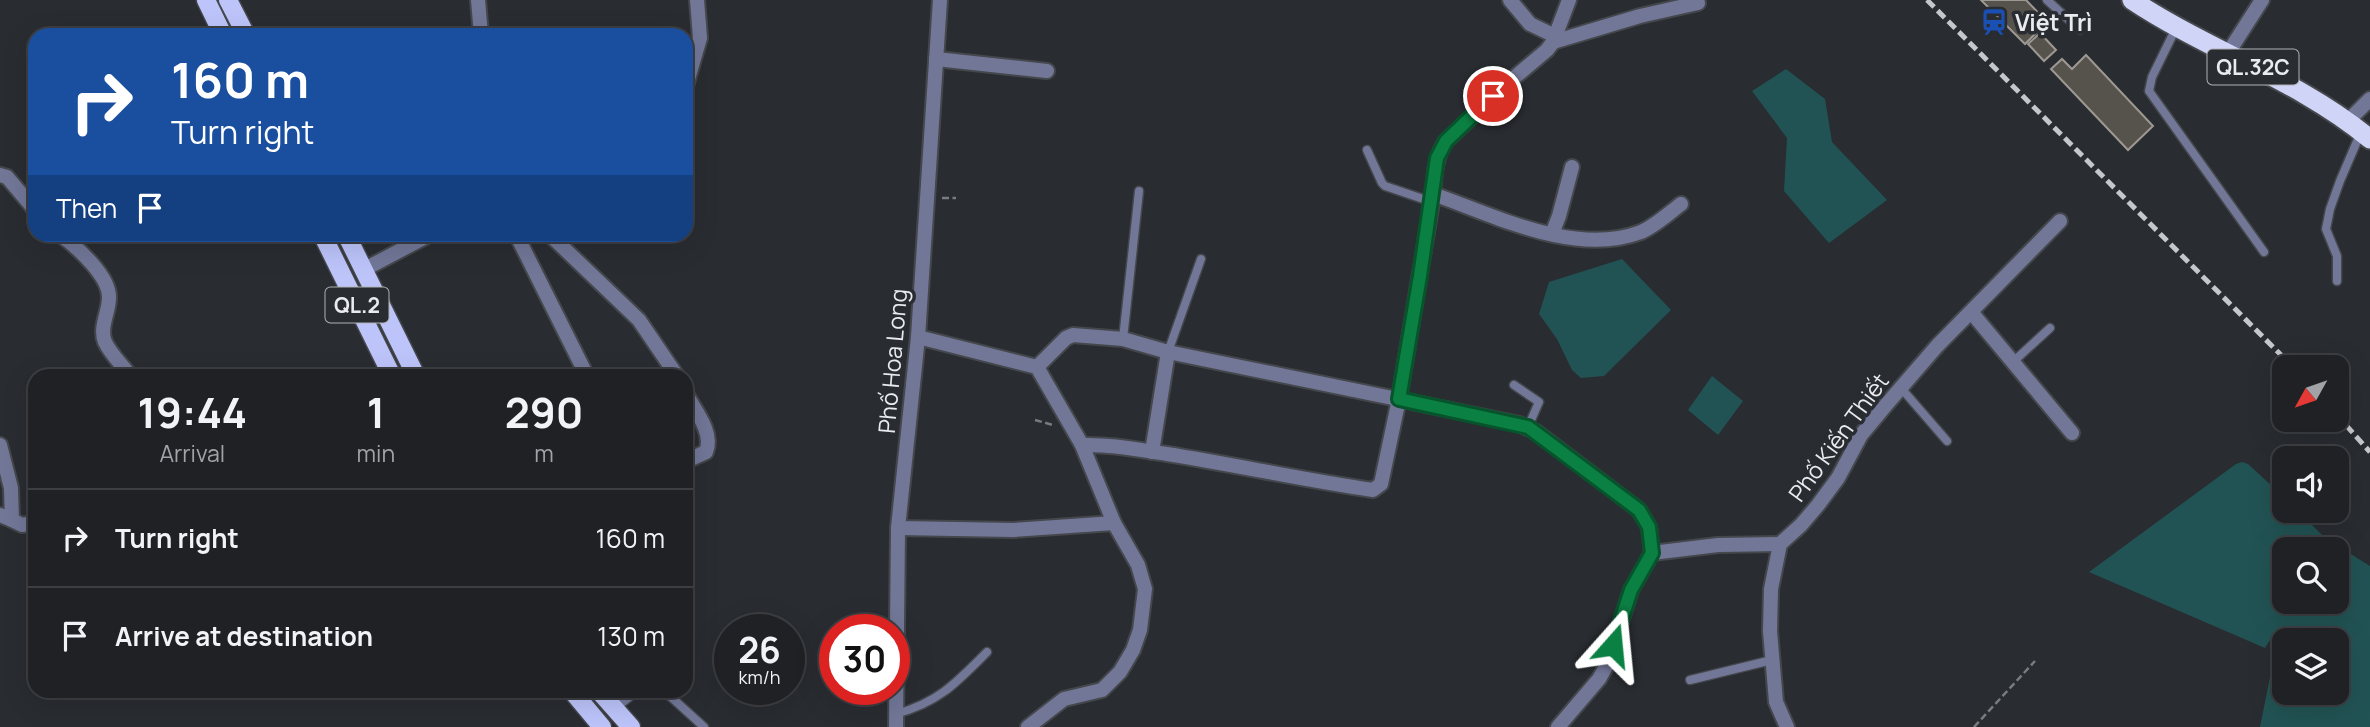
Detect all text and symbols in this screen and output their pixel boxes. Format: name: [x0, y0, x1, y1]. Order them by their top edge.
place label: Việt Trì: [2015, 6, 2093, 38]
station icon: Việt Trì: [1979, 7, 2009, 37]
text: 160 m: [171, 46, 309, 113]
road number: QL.32C: [2208, 50, 2298, 84]
icon: right: [56, 56, 147, 147]
pin: [1463, 66, 1523, 126]
icon: arrive: [1474, 77, 1512, 115]
text: Turn right: [171, 110, 314, 154]
icon: arrive: [131, 189, 169, 227]
text: Then: [56, 190, 117, 226]
street label: Phố Hoa Long: [870, 287, 914, 435]
road number: QL.2: [326, 288, 388, 322]
north arrow: [2272, 355, 2348, 432]
map controls: [2272, 355, 2349, 705]
street label: Phố Kiến Thiết: [1781, 366, 1895, 508]
text: 19:44: [138, 383, 247, 441]
text: 1: [367, 383, 385, 441]
text: 290: [505, 383, 583, 441]
text: Arrival: [159, 437, 225, 469]
text: min: [357, 437, 395, 469]
text: m: [534, 437, 554, 469]
button: sound: [2272, 446, 2349, 523]
icon: right: [56, 519, 94, 557]
text: Turn right: [115, 520, 239, 556]
text: 160 m: [596, 520, 665, 556]
button: search: [2272, 537, 2349, 614]
position arrow: [1576, 608, 1650, 682]
speed limit sign: 30: [819, 614, 910, 705]
icon: arrive: [56, 617, 94, 655]
text: Arrive at destination: [115, 618, 373, 654]
text: 130 m: [597, 618, 665, 654]
text: 26: [738, 626, 781, 674]
button: layers: [2272, 628, 2349, 705]
text: km/h: [739, 665, 780, 689]

